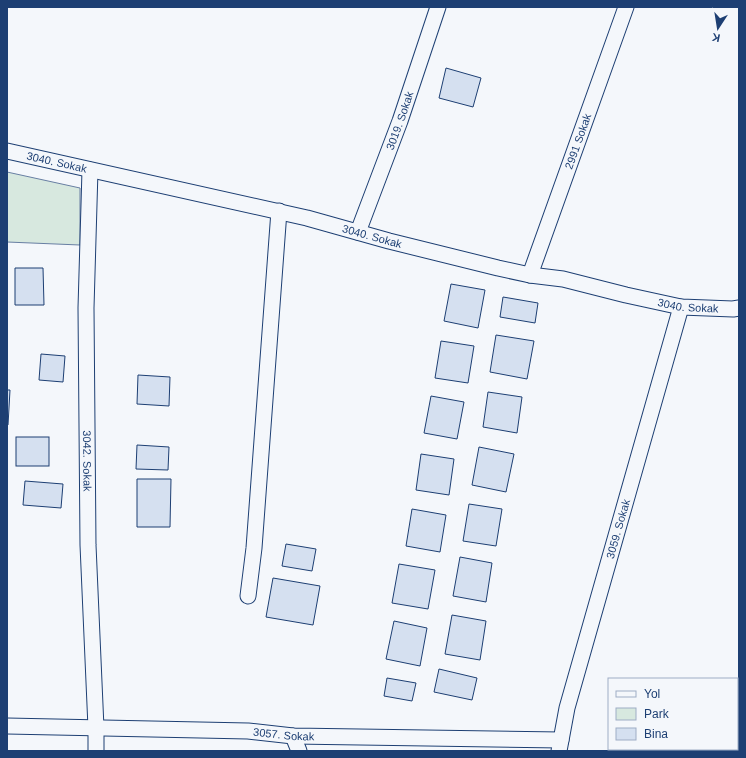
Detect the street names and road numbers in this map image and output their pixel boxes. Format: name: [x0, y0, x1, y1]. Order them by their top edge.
street label: 3019. Sokak: [384, 89, 416, 151]
street label: 2991 Sokak: [562, 111, 594, 171]
street label: 3040. Sokak: [26, 150, 88, 175]
street label: 3040. Sokak: [341, 222, 404, 250]
street label: 3040. Sokak: [657, 296, 719, 314]
street label: 3042. Sokak: [81, 430, 94, 492]
street label: 3059. Sokak: [604, 497, 632, 560]
street label: 3057. Sokak: [253, 726, 315, 742]

